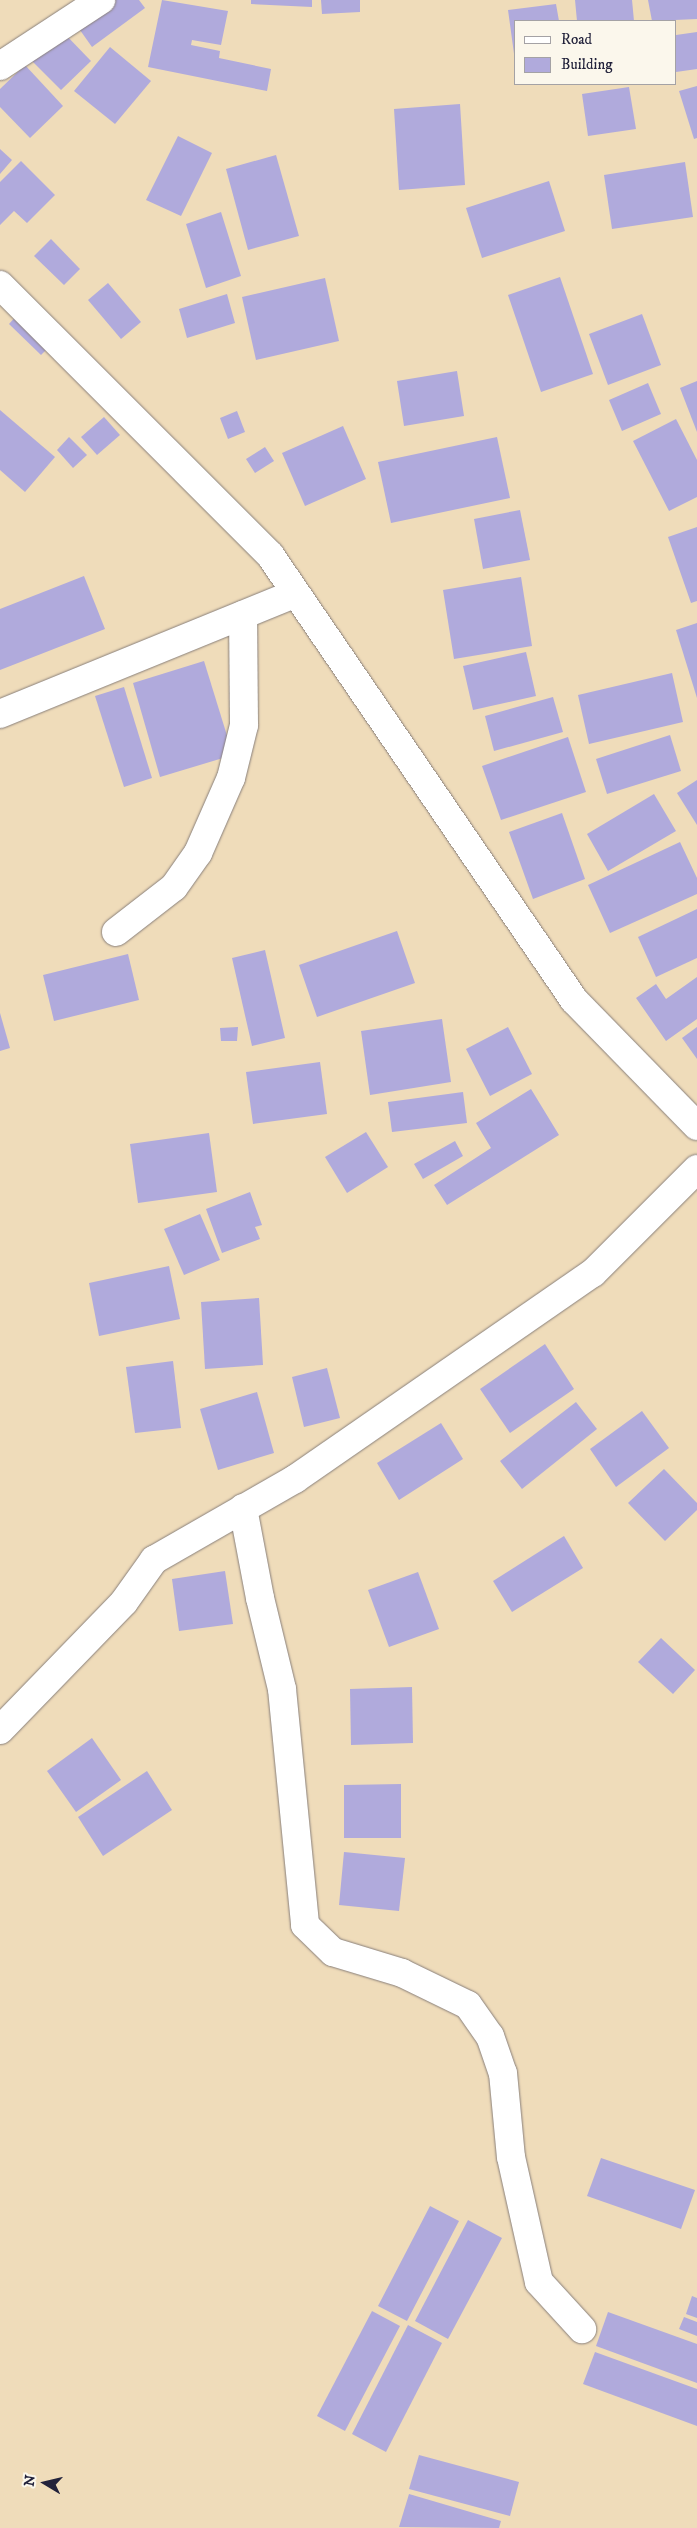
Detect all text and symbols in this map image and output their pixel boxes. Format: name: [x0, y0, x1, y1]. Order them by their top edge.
legend: [514, 20, 677, 85]
text: Road: [561, 30, 592, 49]
text: Building: [561, 55, 613, 74]
north arrow: [20, 2458, 70, 2508]
text: N: [20, 2474, 40, 2488]

